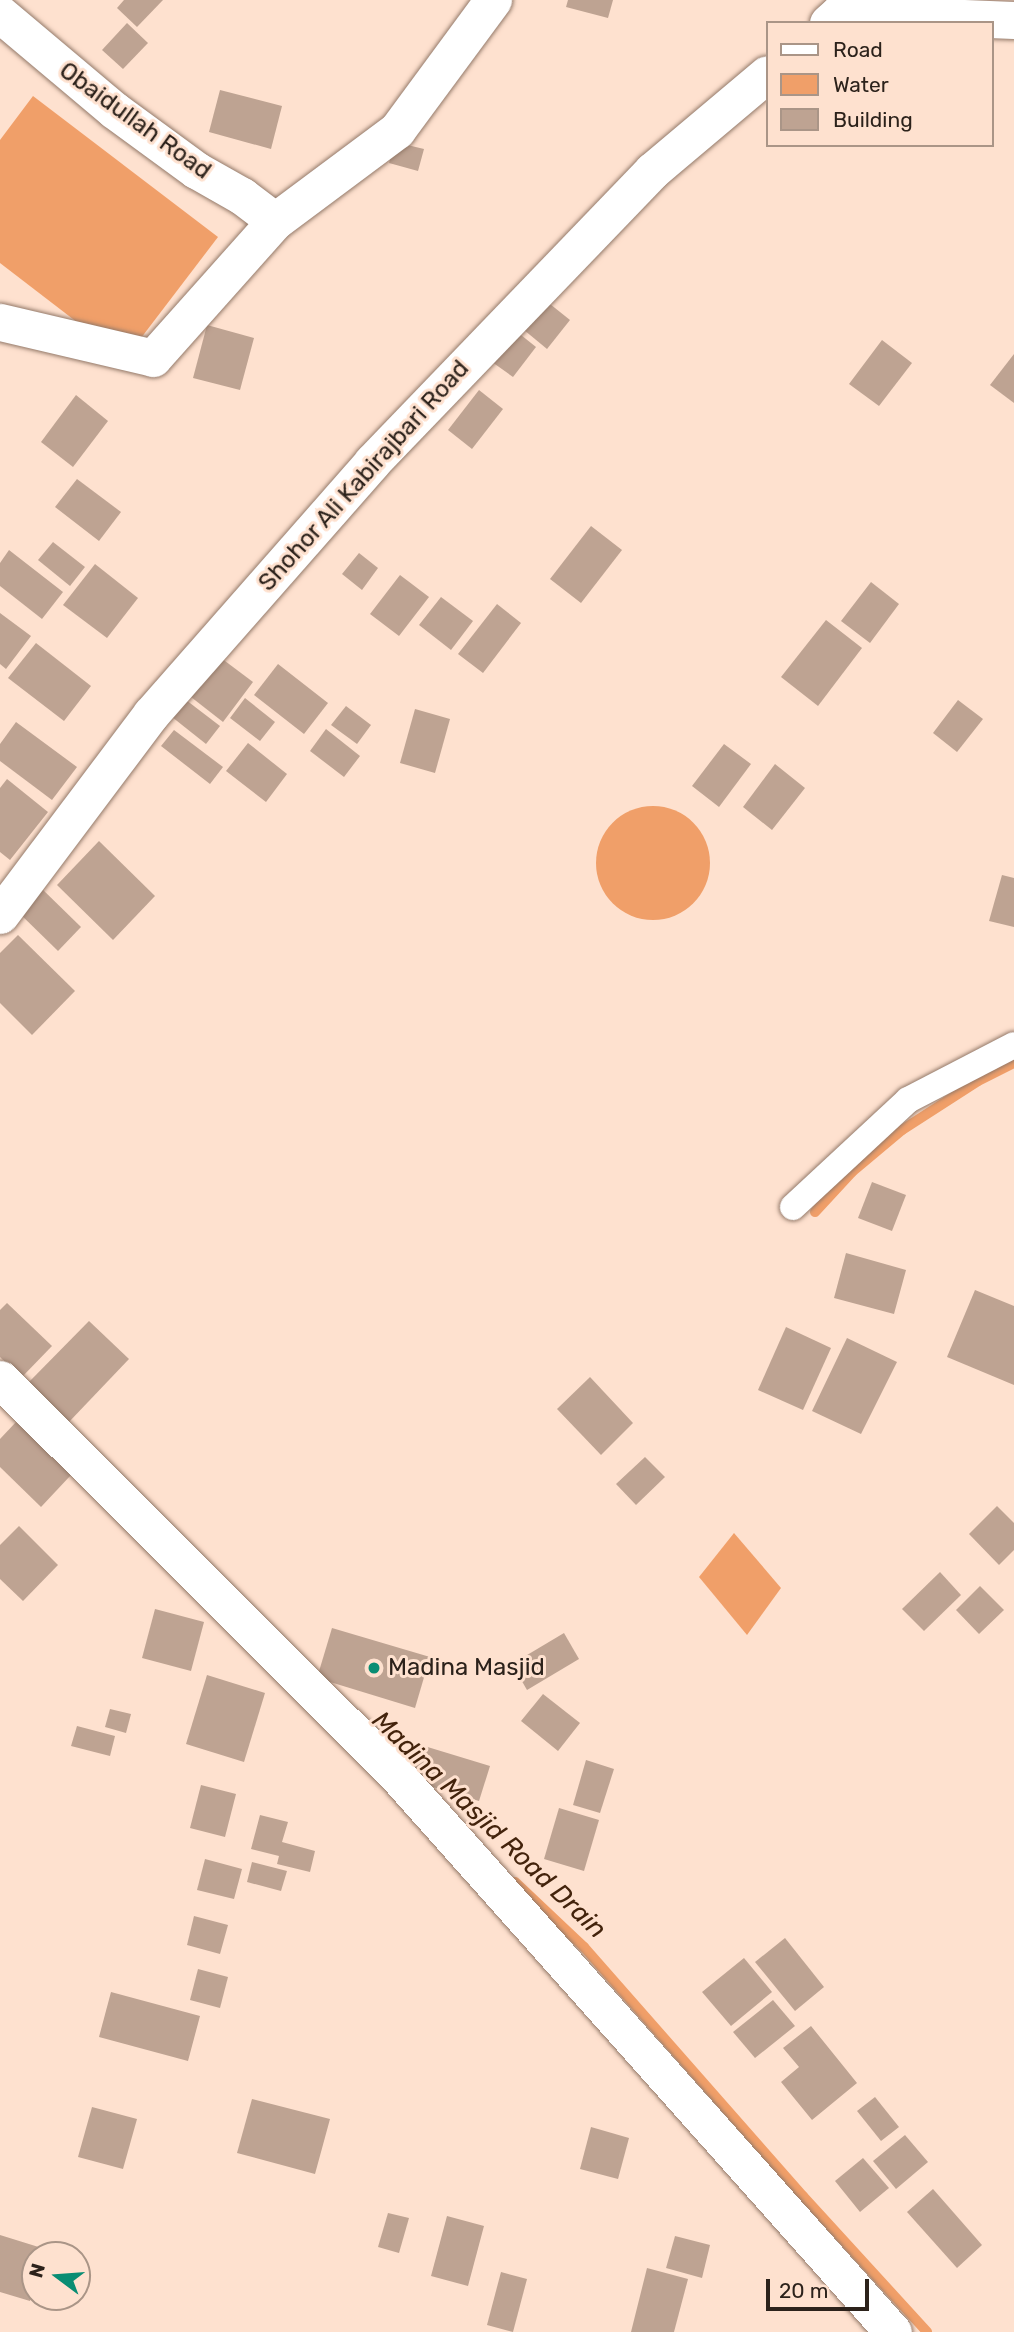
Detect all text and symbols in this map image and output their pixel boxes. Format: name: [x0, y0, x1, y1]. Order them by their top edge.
legend: [766, 21, 993, 147]
text: Road: [833, 37, 883, 62]
street label: Obaidullah Road: [53, 56, 217, 186]
text: Water: [833, 72, 889, 97]
text: Building: [833, 107, 913, 132]
street label: Shohor Ali Kabirajbari Road: [252, 354, 476, 598]
place label: Madina Masjid: [388, 1654, 545, 1682]
marker: Madina Masjid: [366, 1660, 382, 1676]
water label: Madina Masjid Road Drain: [365, 1705, 613, 1945]
north arrow: [21, 2241, 91, 2311]
text: N: [24, 2261, 50, 2280]
scale bar: [769, 2266, 872, 2310]
text: 20 m: [779, 2278, 828, 2303]

